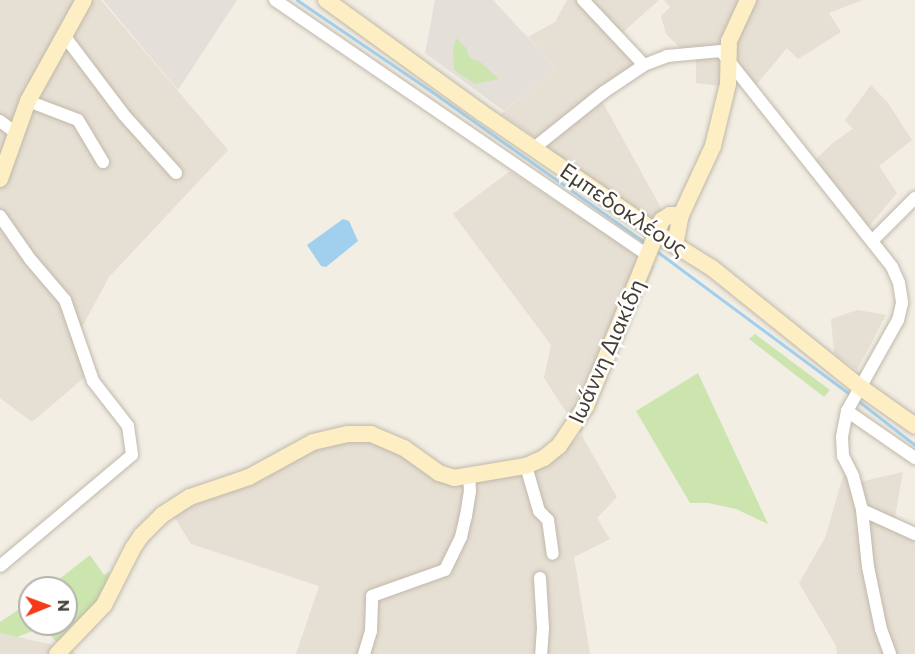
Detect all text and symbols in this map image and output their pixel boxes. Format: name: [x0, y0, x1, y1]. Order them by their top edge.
street label: Εμπεδοκλέους: [555, 157, 693, 261]
street label: Ιωάννη Διακίδη: [562, 275, 650, 427]
north arrow: [18, 576, 78, 636]
text: N: [55, 600, 74, 612]

